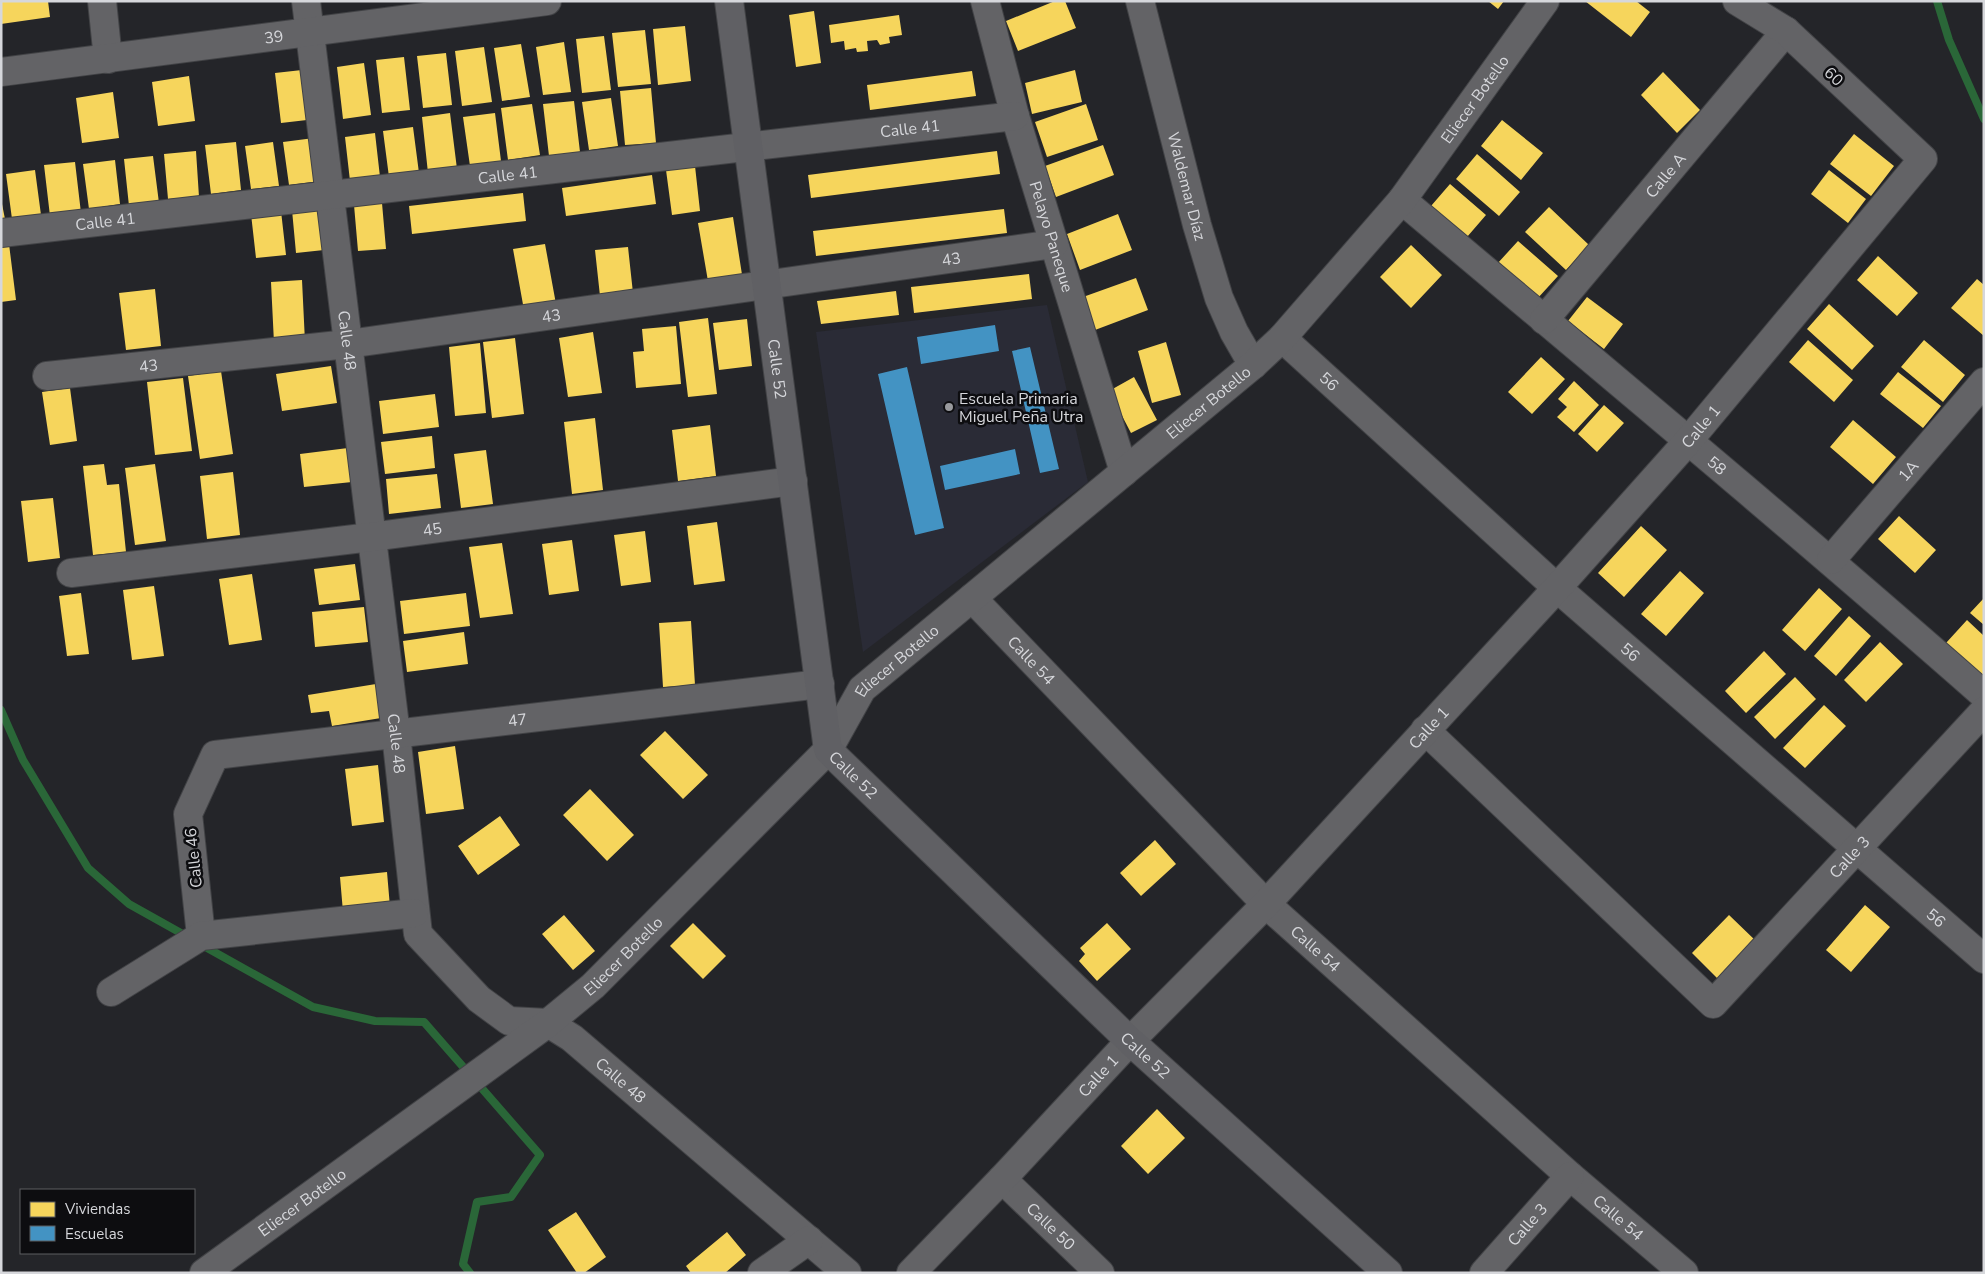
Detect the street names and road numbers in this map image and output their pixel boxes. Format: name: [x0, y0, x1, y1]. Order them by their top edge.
street label: 39: [263, 25, 285, 50]
street label: Eliecer Botello: [1436, 51, 1515, 148]
street label: 60: [1819, 62, 1848, 91]
street label: Calle 41: [879, 115, 941, 143]
street label: Waldemar Díaz: [1162, 130, 1211, 243]
street label: Calle A: [1641, 148, 1692, 203]
street label: Calle 41: [477, 161, 539, 190]
street label: Pelayo Paneque: [1024, 179, 1078, 295]
street label: Calle 41: [74, 208, 137, 236]
street label: 43: [940, 247, 962, 272]
street label: 43: [540, 304, 562, 328]
street label: Calle 48: [332, 309, 361, 372]
street label: Calle 52: [762, 338, 791, 400]
street label: 43: [138, 354, 159, 378]
street label: Eliecer Botello: [1162, 361, 1256, 445]
street label: 56: [1314, 367, 1343, 396]
street label: Calle 1: [1677, 400, 1726, 453]
street label: 58: [1702, 451, 1731, 481]
street label: 1A: [1893, 456, 1924, 486]
street label: 45: [421, 518, 443, 542]
street label: Eliecer Botello: [850, 620, 944, 701]
street label: Calle 54: [1002, 631, 1060, 690]
street label: 56: [1615, 638, 1644, 667]
street label: Calle 1: [1404, 702, 1454, 754]
street label: 47: [507, 708, 528, 733]
street label: Calle 48: [382, 712, 410, 775]
street label: Calle 52: [824, 747, 882, 804]
street label: Calle 46: [180, 827, 208, 889]
street label: Calle 3: [1825, 831, 1875, 884]
street label: 56: [1921, 904, 1950, 933]
street label: Eliecer Botello: [579, 912, 668, 1001]
street label: Calle 54: [1285, 921, 1345, 978]
street label: Calle 52: [1115, 1028, 1175, 1084]
street label: Calle 1: [1073, 1050, 1124, 1102]
street label: Calle 48: [590, 1053, 651, 1109]
street label: Eliecer Botello: [254, 1163, 351, 1242]
street label: Calle 54: [1588, 1190, 1648, 1246]
street label: Calle 50: [1021, 1198, 1080, 1256]
street label: Calle 3: [1503, 1199, 1553, 1251]

